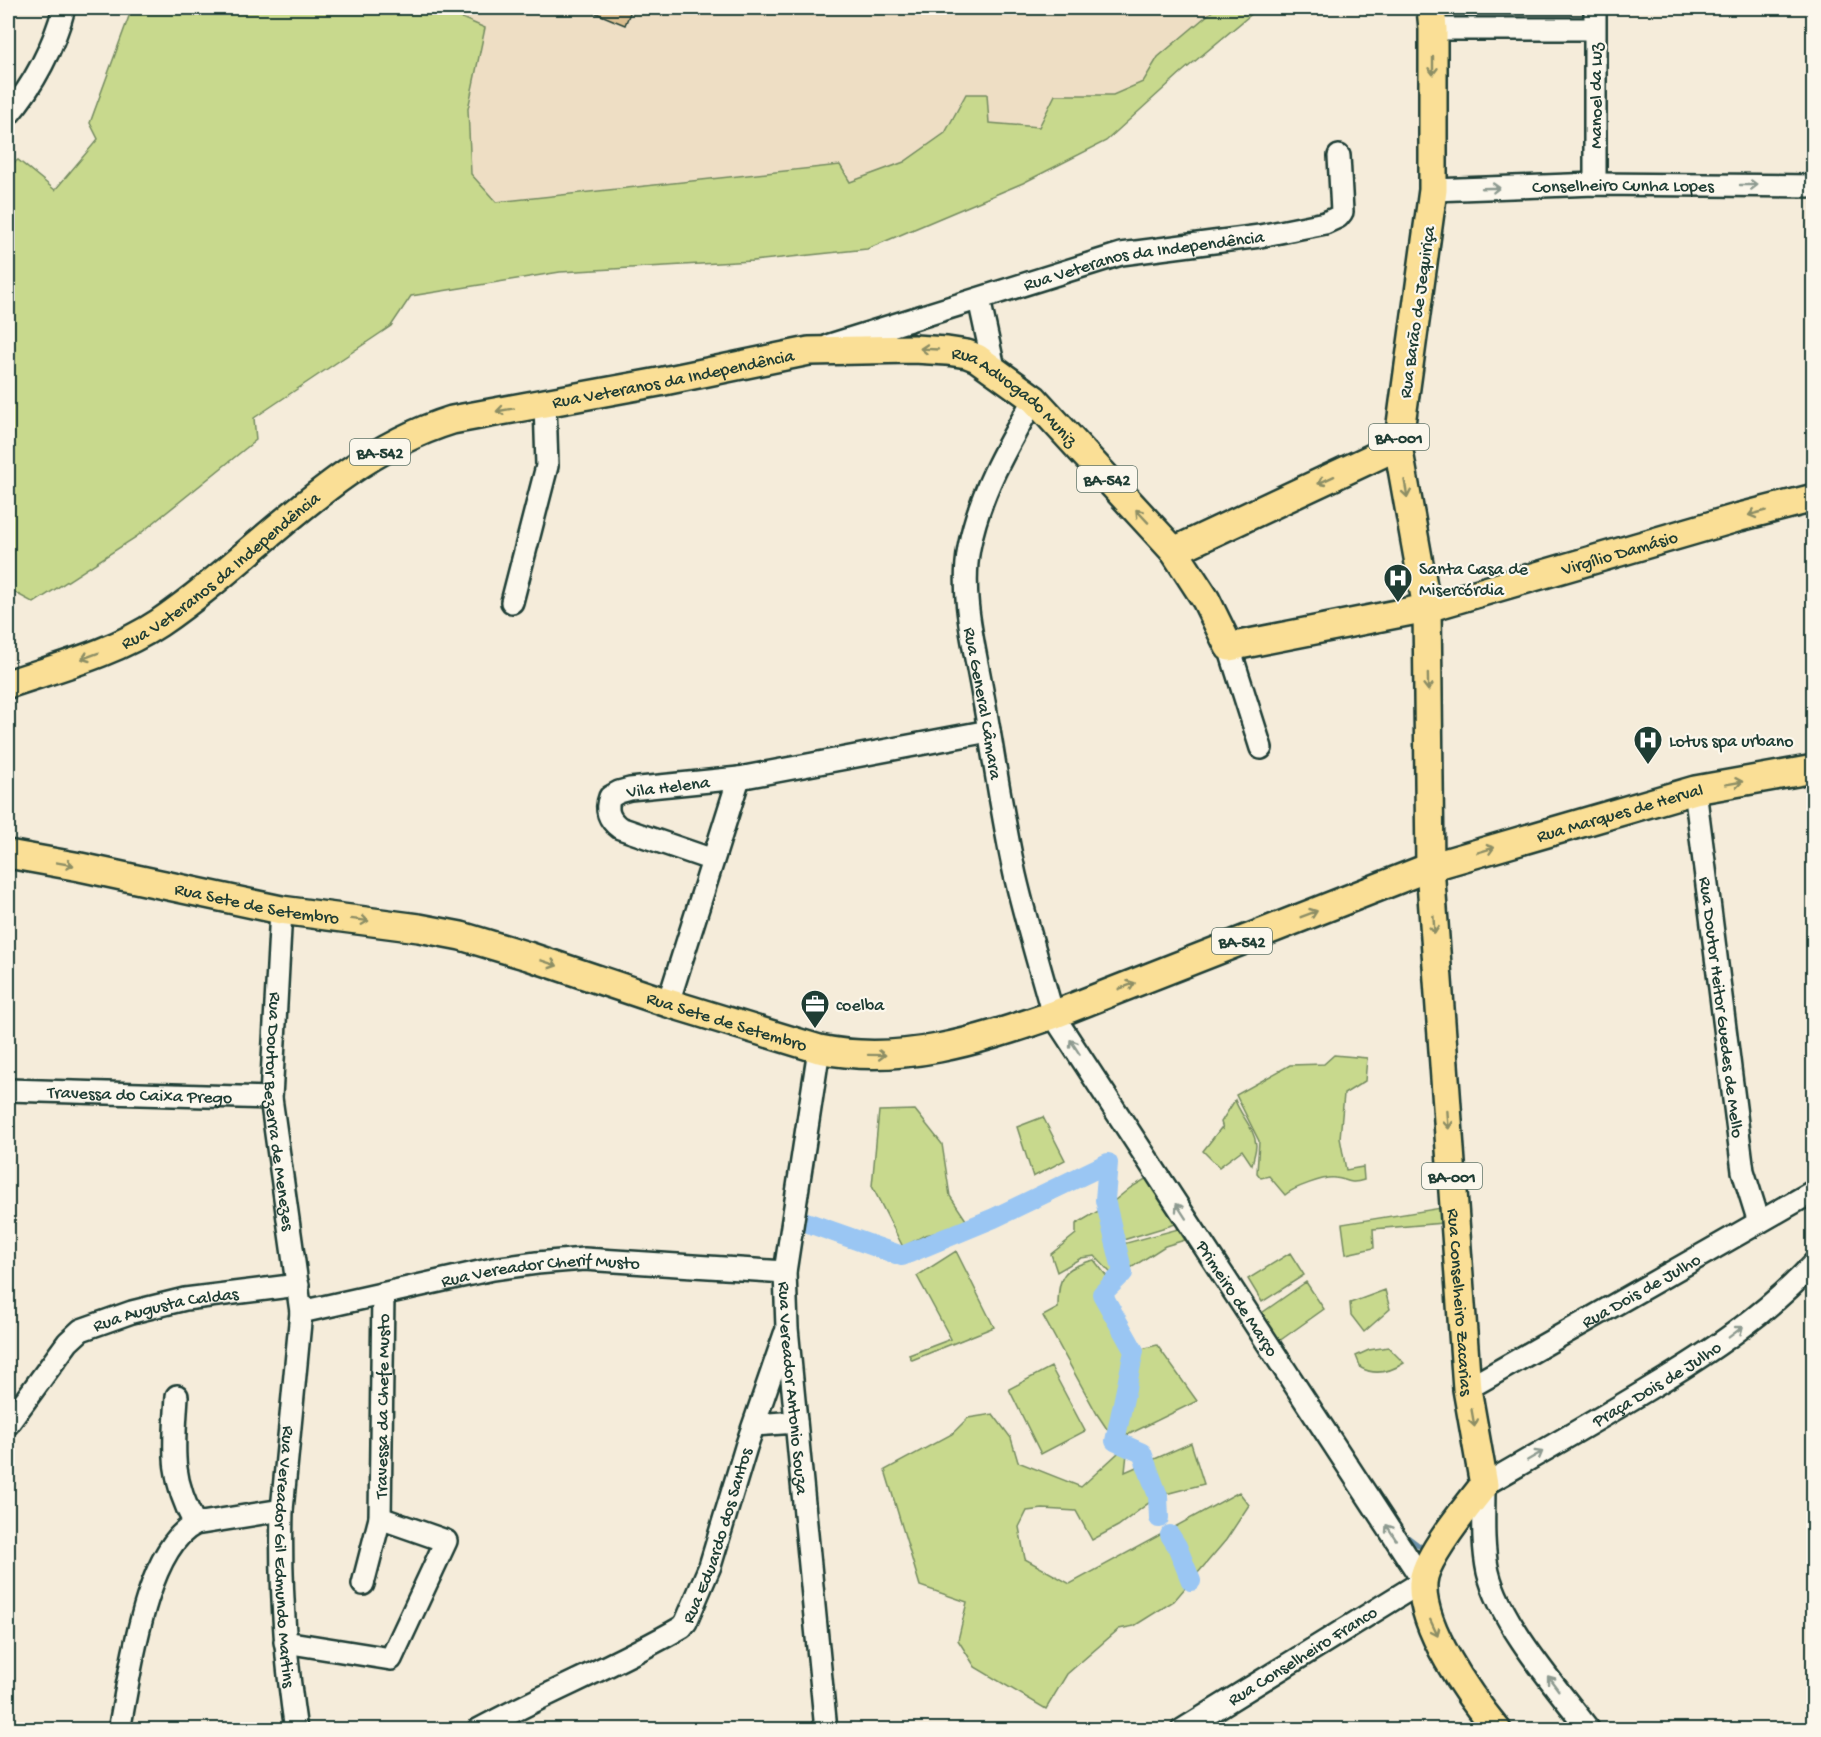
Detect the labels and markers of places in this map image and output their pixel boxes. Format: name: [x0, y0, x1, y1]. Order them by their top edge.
place label: Santa Casa de Misercórdia: [1419, 560, 1529, 602]
hospital icon: Santa Casa de Misercórdia: [1382, 562, 1414, 604]
hospital icon: Lotus spa urbano: [1632, 724, 1664, 766]
place label: Lotus spa urbano: [1669, 732, 1794, 753]
office icon: coelba: [799, 988, 831, 1030]
place label: coelba: [836, 996, 885, 1017]

